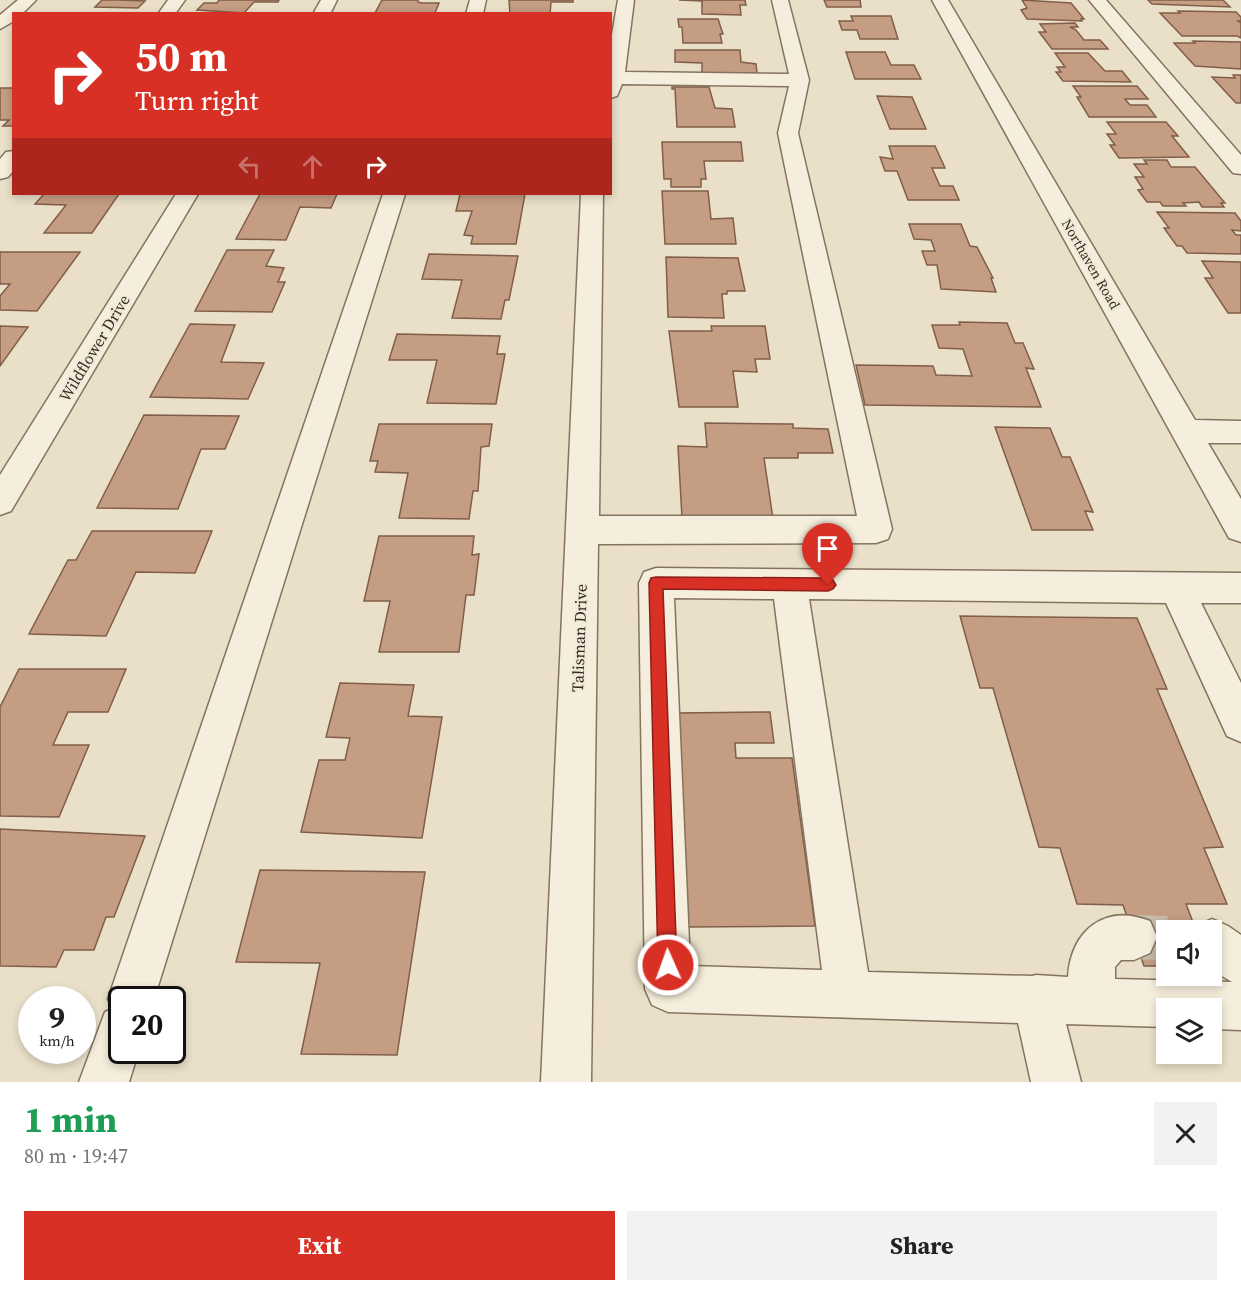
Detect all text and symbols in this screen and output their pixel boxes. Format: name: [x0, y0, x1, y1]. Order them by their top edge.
text: 50 m: [135, 27, 228, 85]
icon: right: [36, 36, 114, 114]
text: Turn right: [135, 82, 259, 119]
icon: left: [233, 150, 266, 183]
icon: ahead: [296, 150, 329, 183]
icon: right: [359, 150, 392, 183]
street label: Northaven Road: [1057, 215, 1125, 313]
street label: Wildflower Drive: [53, 290, 135, 406]
pin: [802, 523, 853, 585]
icon: arrive: [811, 532, 844, 565]
street label: Talisman Drive: [566, 584, 592, 692]
map controls: [1156, 920, 1222, 1064]
button: sound: [1156, 920, 1222, 986]
position arrow: [636, 933, 700, 997]
speed limit sign: 20: [108, 986, 186, 1064]
text: 9: [49, 997, 65, 1038]
button: layers: [1156, 998, 1222, 1064]
text: km/h: [39, 1030, 75, 1051]
text: 1 min: [24, 1095, 117, 1144]
button: close: [1154, 1102, 1217, 1165]
text: 80 m · 19:47: [24, 1142, 128, 1170]
button: Exit: [24, 1211, 615, 1280]
button: Share: [627, 1211, 1217, 1280]

